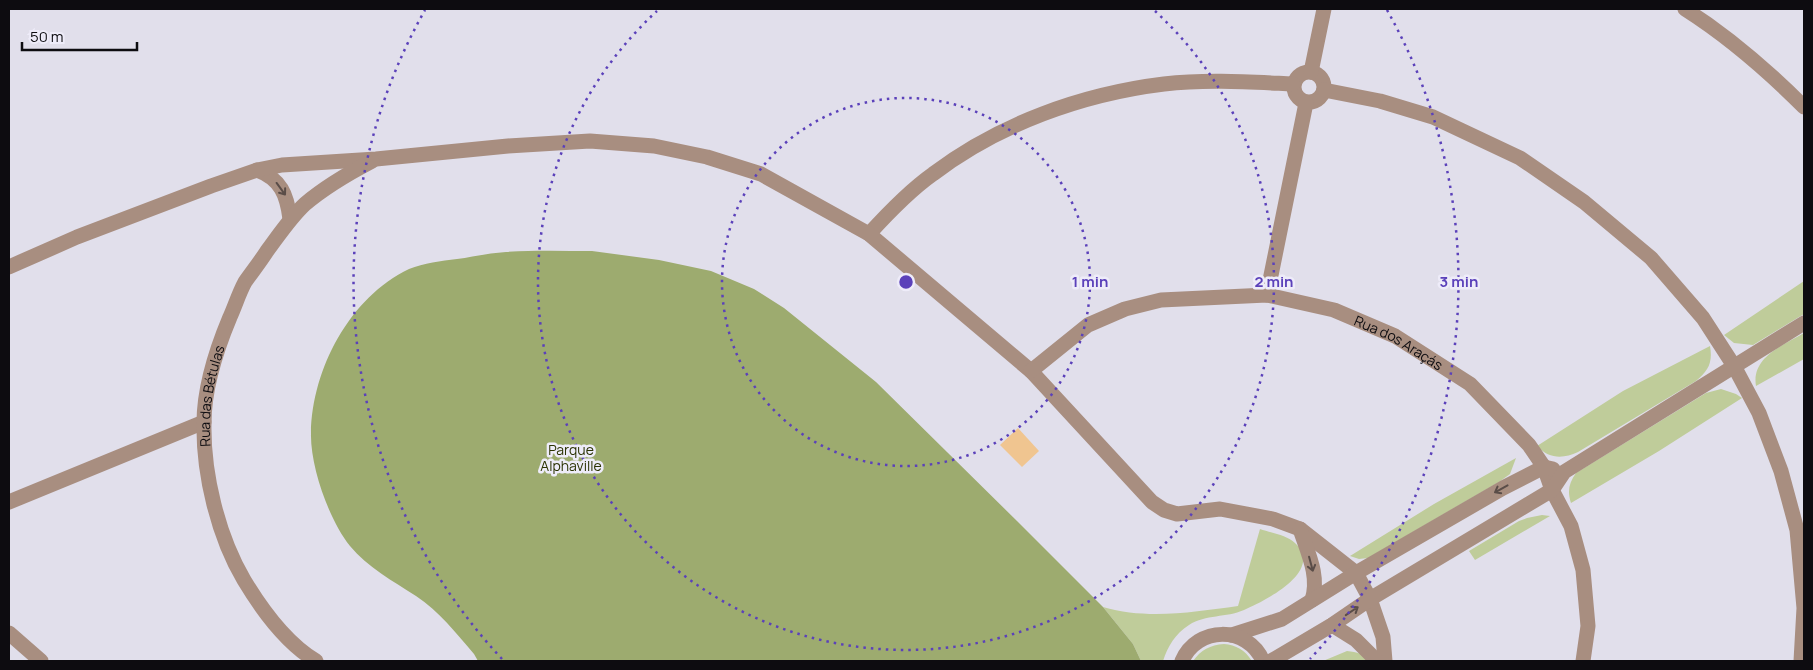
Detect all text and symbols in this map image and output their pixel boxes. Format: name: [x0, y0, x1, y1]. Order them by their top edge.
scale bar: [22, 20, 138, 52]
text: 50 m: [30, 26, 64, 47]
one-way arrow: [276, 182, 286, 196]
text: 1 min: [1072, 271, 1108, 292]
text: 2 min: [1254, 271, 1294, 292]
text: 3 min: [1440, 271, 1478, 292]
centre of rings: [897, 273, 915, 291]
street label: Rua dos Araçás: [1352, 310, 1447, 374]
street label: Rua das Bétulas: [194, 342, 228, 447]
park label: Parque Alphaville: [540, 440, 602, 475]
one-way arrow: [1494, 485, 1508, 495]
one-way arrow: [1307, 555, 1316, 571]
one-way arrow: [1345, 606, 1359, 616]

